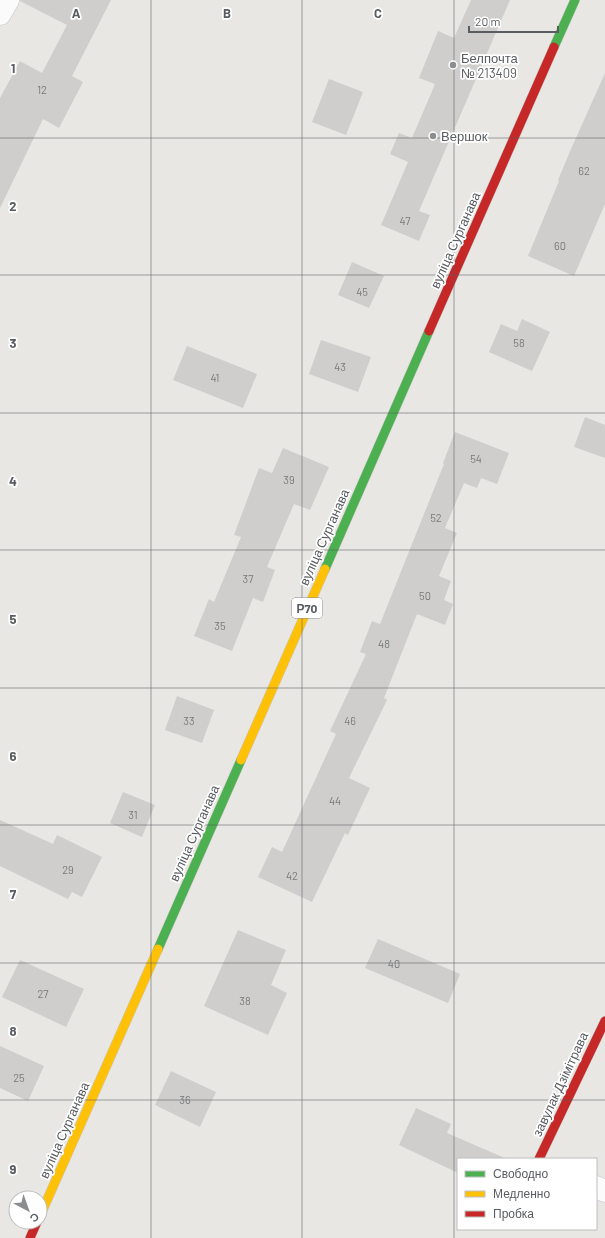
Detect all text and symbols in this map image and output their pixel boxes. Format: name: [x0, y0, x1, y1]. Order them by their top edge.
text: A: [72, 5, 81, 21]
text: B: [223, 5, 231, 21]
text: C: [374, 5, 382, 21]
scale bar: [469, 8, 558, 34]
text: 20 m: [475, 14, 501, 28]
place label: Белпочта № 213409: [461, 50, 518, 81]
text: 1: [11, 60, 15, 76]
marker: Белпочта № 213409: [448, 60, 458, 70]
house number: 12: [37, 83, 47, 96]
place label: Вершок: [441, 128, 488, 144]
marker: Вершок: [428, 131, 438, 141]
house number: 62: [578, 164, 590, 177]
street label: вуліца Сурганава: [427, 189, 484, 291]
text: 2: [9, 198, 17, 214]
house number: 47: [400, 214, 410, 227]
house number: 60: [554, 239, 566, 252]
house number: 45: [356, 285, 368, 298]
text: 3: [9, 335, 17, 351]
house number: 58: [513, 336, 525, 349]
house number: 43: [334, 360, 346, 373]
house number: 41: [211, 371, 219, 384]
house number: 54: [470, 452, 482, 465]
text: 4: [9, 473, 17, 489]
house number: 39: [283, 473, 295, 486]
street label: вуліца Сурганава: [296, 486, 353, 588]
house number: 52: [430, 511, 442, 524]
house number: 37: [243, 572, 253, 585]
house number: 50: [419, 589, 431, 602]
road number: Р70: [292, 598, 322, 618]
text: 5: [9, 611, 17, 627]
house number: 35: [214, 619, 226, 632]
house number: 48: [378, 637, 390, 650]
house number: 33: [183, 714, 195, 727]
house number: 46: [344, 714, 356, 727]
text: 6: [10, 748, 17, 764]
street label: вуліца Сурганава: [166, 782, 223, 884]
house number: 44: [329, 794, 341, 807]
house number: 31: [128, 808, 138, 821]
house number: 29: [62, 863, 74, 876]
house number: 42: [286, 869, 298, 882]
text: 7: [10, 886, 17, 902]
house number: 40: [388, 957, 400, 970]
house number: 27: [37, 987, 49, 1000]
house number: 38: [239, 994, 251, 1007]
text: 8: [9, 1023, 17, 1039]
street label: завулак Дзімітрава: [529, 1029, 592, 1139]
house number: 25: [13, 1071, 25, 1084]
street label: вуліца Сурганава: [36, 1079, 93, 1181]
house number: 36: [179, 1093, 191, 1106]
legend: [457, 1158, 597, 1230]
text: 9: [10, 1161, 17, 1177]
text: Свободно: [493, 1166, 548, 1181]
text: Медленно: [493, 1186, 550, 1201]
north arrow: [8, 1190, 48, 1230]
text: Пробка: [493, 1206, 534, 1221]
text: С: [28, 1210, 42, 1225]

